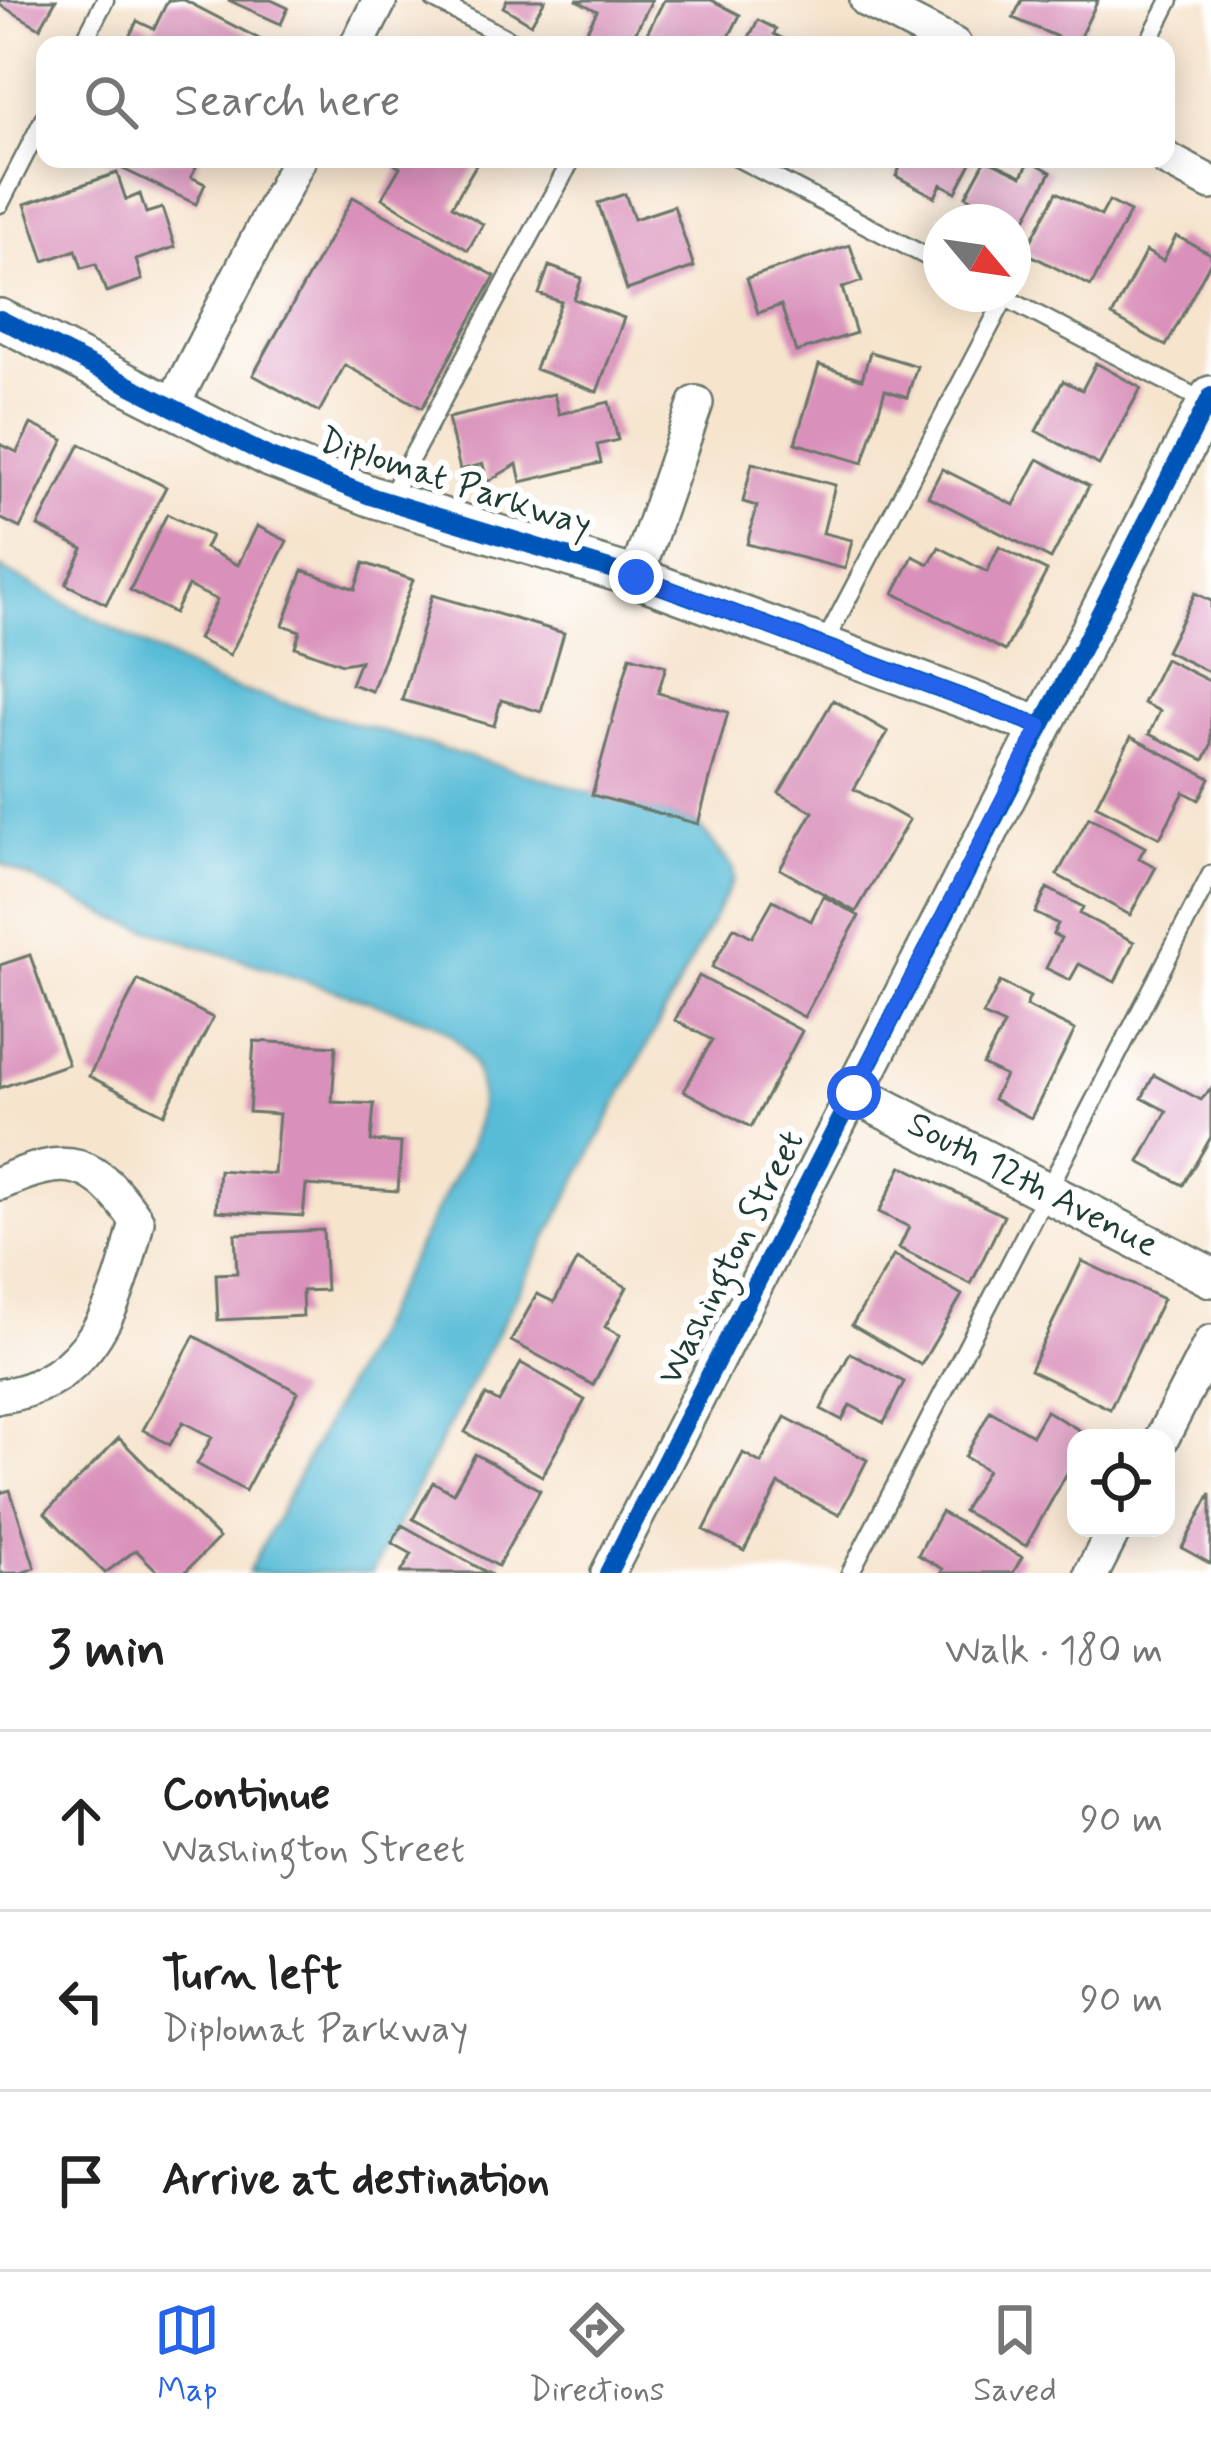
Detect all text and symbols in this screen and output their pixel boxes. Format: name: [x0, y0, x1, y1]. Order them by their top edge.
search box: [36, 36, 1175, 168]
icon: search: [78, 69, 144, 135]
text: Search here: [174, 73, 401, 132]
north arrow: [923, 204, 1031, 312]
street label: Diplomat Parkway: [313, 418, 597, 550]
route end: [609, 550, 663, 604]
route start: [827, 1066, 881, 1120]
street label: South 12th Avenue: [899, 1101, 1166, 1269]
street label: Washington Street: [648, 1123, 819, 1395]
map controls: [1067, 1429, 1175, 1537]
button: locate: [1067, 1429, 1175, 1537]
text: 3 min: [48, 1618, 166, 1684]
text: Walk · 180 m: [945, 1626, 1163, 1677]
text: Continue: [162, 1766, 330, 1825]
icon: ahead: [48, 1788, 114, 1854]
text: 90 m: [1080, 1795, 1163, 1846]
text: Washington Street: [162, 1825, 465, 1876]
text: Turn left: [162, 1946, 342, 2005]
icon: left: [48, 1968, 114, 2034]
text: 90 m: [1080, 1975, 1163, 2026]
text: Diplomat Parkway: [162, 2005, 469, 2056]
icon: arrive: [48, 2148, 114, 2214]
text: Arrive at destination: [162, 2151, 550, 2210]
tab: Map: [154, 2297, 220, 2413]
tab: Directions: [529, 2297, 665, 2413]
tab: Saved: [973, 2297, 1057, 2413]

